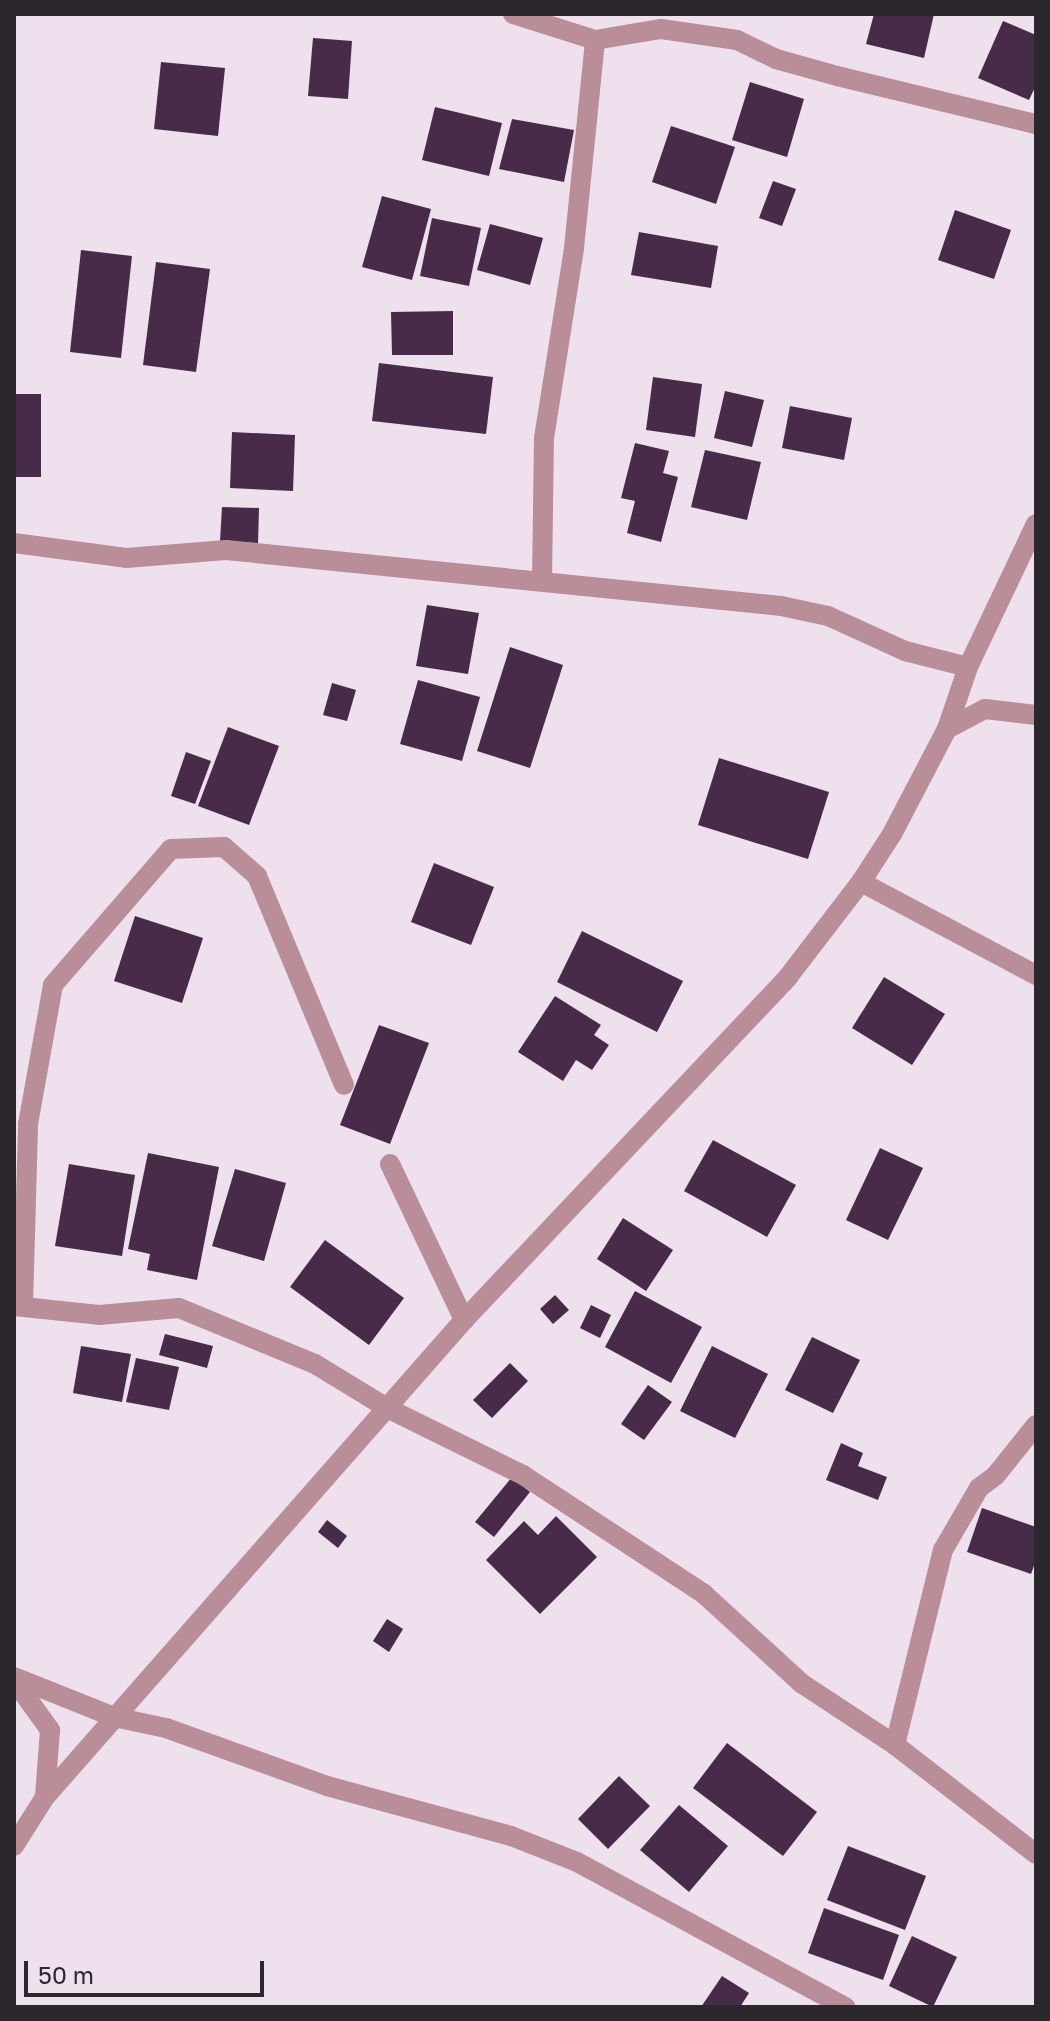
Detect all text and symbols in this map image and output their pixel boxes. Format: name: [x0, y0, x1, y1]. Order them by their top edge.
scale bar: [28, 1945, 268, 1995]
text: 50 m: [38, 1960, 94, 1989]

